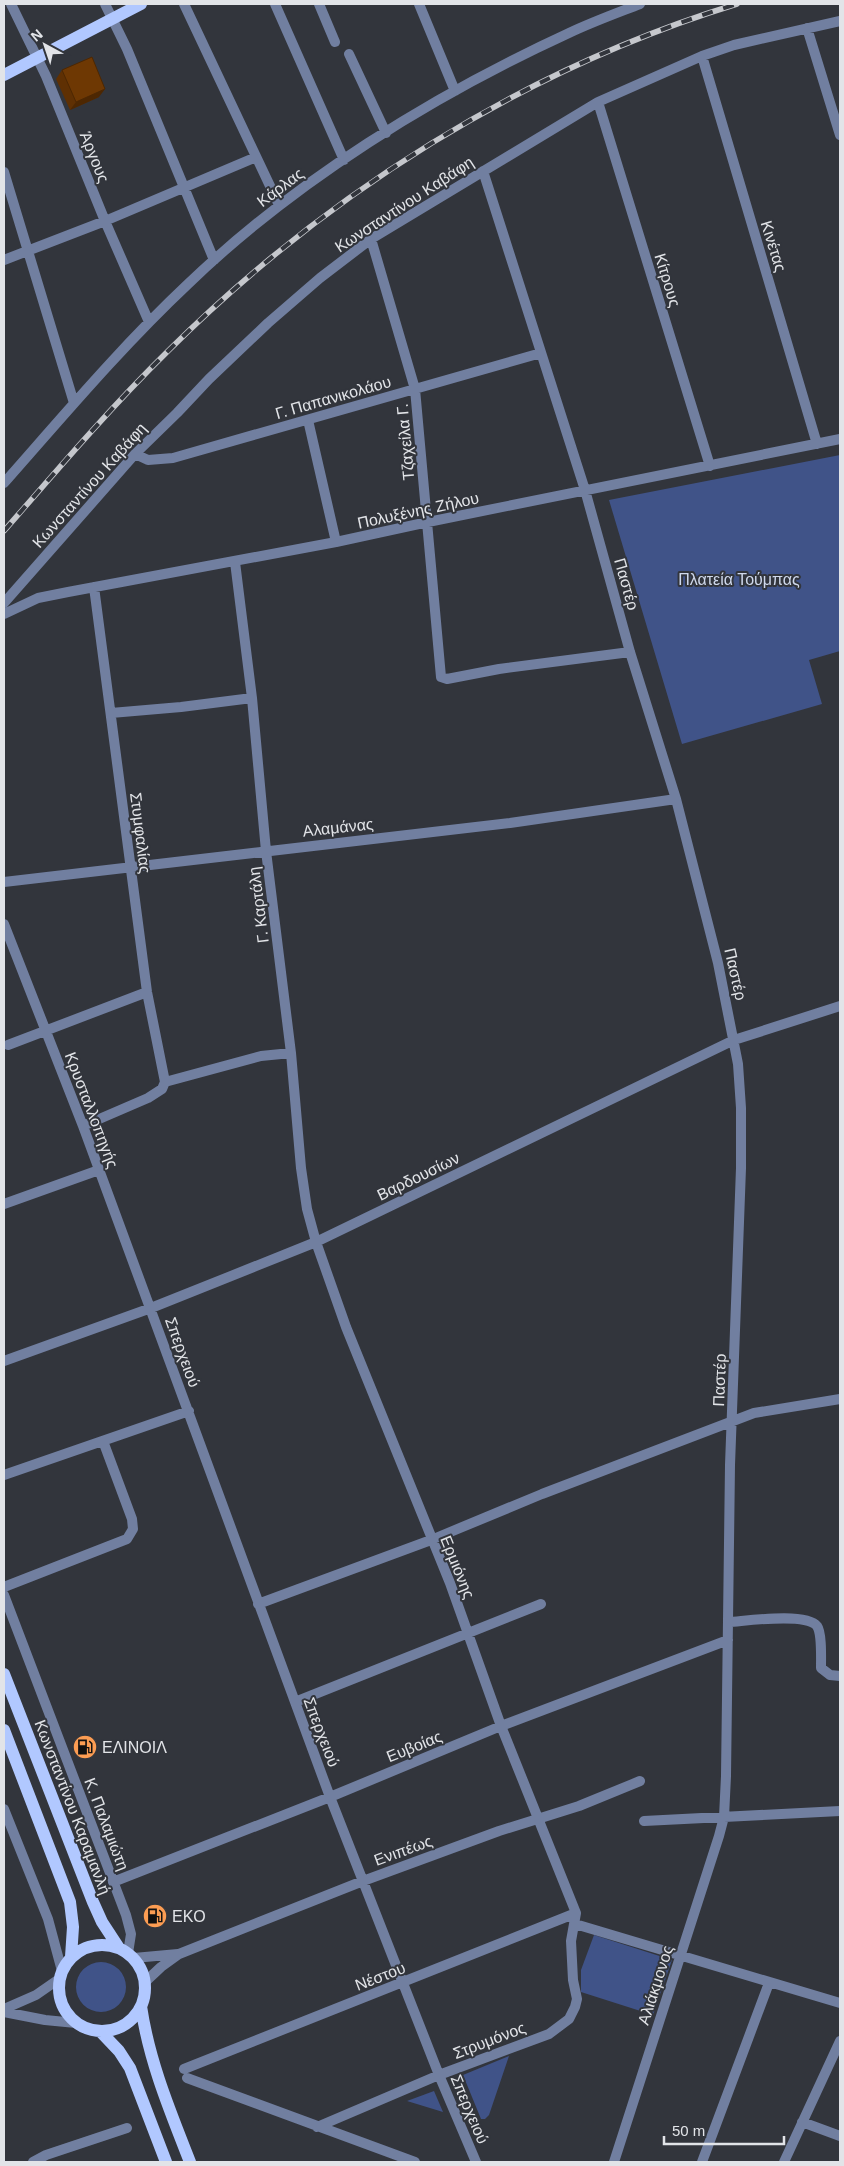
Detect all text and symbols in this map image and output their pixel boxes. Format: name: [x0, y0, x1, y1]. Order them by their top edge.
north arrow: [20, 20, 70, 70]
text: N: [28, 26, 46, 44]
street label: Άργους: [77, 129, 112, 185]
street label: Κωνσταντίνου Καβάφη: [332, 153, 477, 256]
street label: Κάρλας: [254, 164, 307, 210]
street label: Κινέτας: [758, 219, 789, 274]
street label: Κίτρους: [651, 251, 684, 309]
street label: Γ. Παπανικολάου: [273, 373, 393, 422]
street label: Τζαχείλα Γ.: [394, 403, 418, 481]
street label: Κωνσταντίνου Καβάφη: [29, 420, 150, 551]
street label: Πολυξένης Ζήλου: [356, 489, 481, 533]
street label: Παστέρ: [611, 556, 642, 612]
park label: Πλατεία Τούμπας: [678, 571, 800, 588]
street label: Στυμφαλίας: [127, 792, 154, 875]
street label: Αλαμάνας: [302, 815, 375, 840]
street label: Γ. Καρτάλη: [245, 866, 272, 944]
street label: Παστέρ: [721, 946, 750, 1002]
street label: Κρυσταλλοπηγής: [62, 1050, 122, 1171]
street label: Βαρδουσίων: [374, 1149, 462, 1204]
street label: Σπερχειού: [162, 1315, 203, 1389]
street label: Παστέρ: [710, 1353, 729, 1407]
street label: Ερμιόνης: [437, 1533, 478, 1601]
street label: Σπερχειού: [300, 1695, 343, 1769]
street label: Κωνσταντίνου Καραμανλή: [31, 1717, 114, 1897]
street label: Ευβοίας: [384, 1728, 445, 1765]
fuel station icon: ΕΛΙΝΟΙΛ: [72, 1734, 98, 1760]
place label: ΕΛΙΝΟΙΛ: [102, 1739, 167, 1756]
street label: Κ. Παλαμιώτη: [81, 1776, 132, 1873]
street label: Ενιπέως: [372, 1832, 435, 1869]
fuel station icon: EKO: [142, 1903, 168, 1929]
place label: EKO: [172, 1908, 206, 1925]
street label: Αλιάκμονος: [635, 1943, 676, 2027]
street label: Νέστου: [353, 1959, 408, 1994]
street label: Στρυμόνος: [451, 2019, 528, 2062]
street label: Σπερχειού: [447, 2072, 492, 2146]
scale bar: [664, 2114, 784, 2146]
text: 50 m: [672, 2122, 705, 2139]

